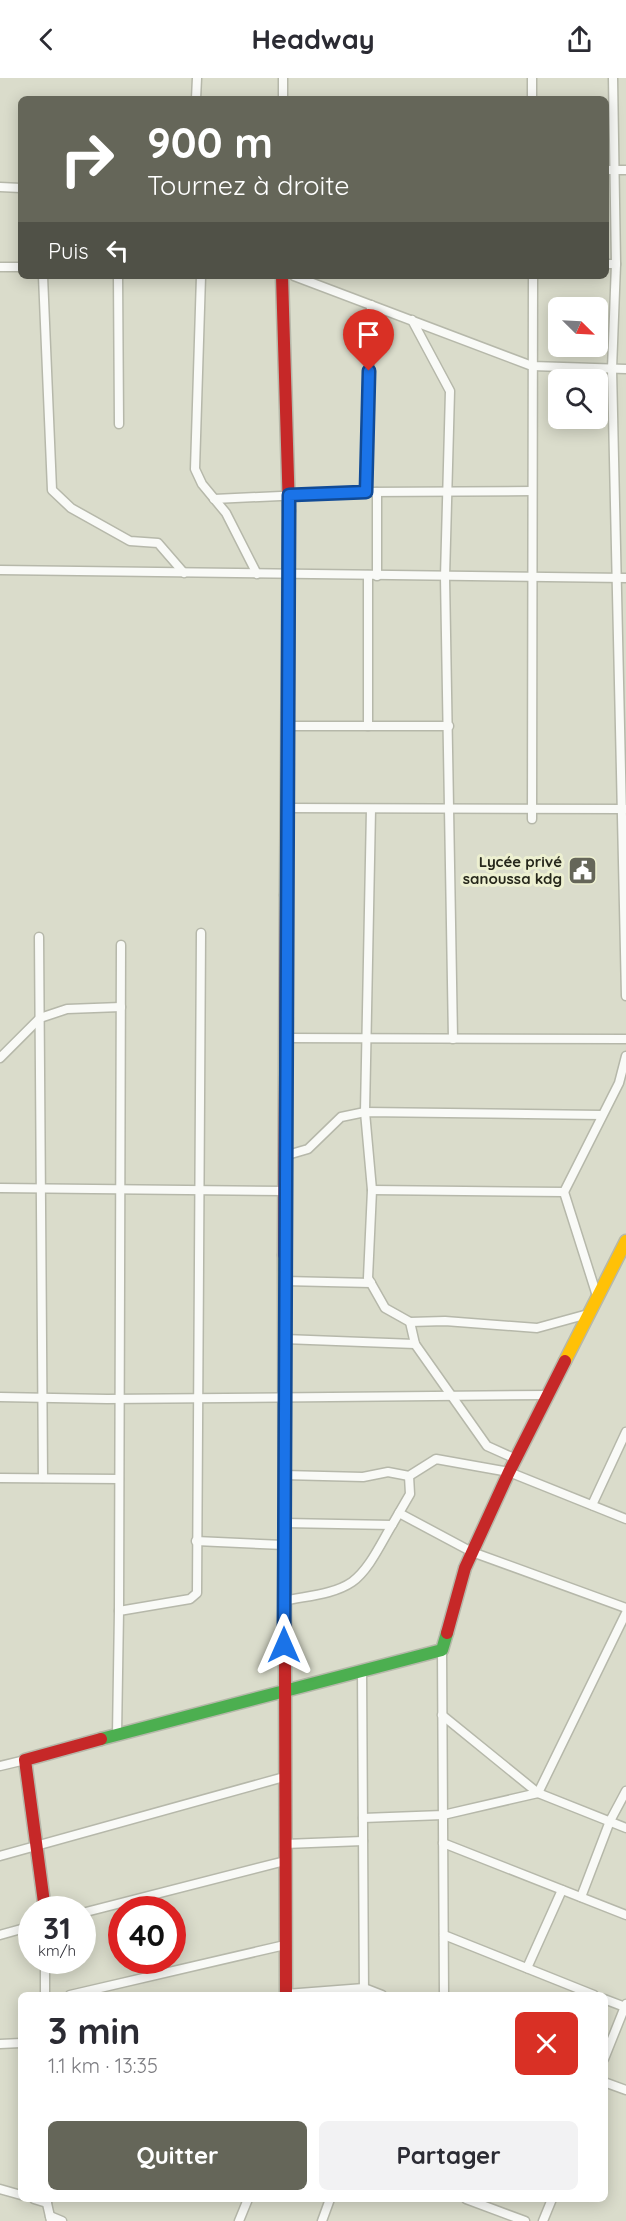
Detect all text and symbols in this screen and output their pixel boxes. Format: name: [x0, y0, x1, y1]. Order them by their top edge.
text: Headway: [251, 22, 375, 56]
icon: back: [30, 23, 63, 56]
icon: share: [563, 23, 596, 56]
text: 900 m: [147, 116, 273, 169]
icon: right: [48, 120, 126, 198]
text: Tournez à droite: [147, 168, 350, 202]
icon: left: [101, 234, 134, 267]
text: Puis: [48, 237, 89, 265]
north arrow: [548, 297, 608, 357]
map controls: [548, 297, 608, 429]
pin: [343, 309, 394, 371]
icon: arrive: [352, 318, 385, 351]
button: search: [548, 369, 608, 429]
place label: Lycée privé sanoussa kdg: [463, 852, 562, 888]
public building icon: Lycée privé sanoussa kdg: [567, 854, 599, 886]
position arrow: [252, 1613, 316, 1677]
speed limit sign: 40: [108, 1896, 186, 1974]
text: 31: [43, 1909, 71, 1947]
text: km/h: [38, 1941, 76, 1960]
text: 3 min: [48, 2008, 141, 2053]
button: close: [515, 2012, 578, 2075]
text: 1.1 km · 13:35: [48, 2053, 158, 2078]
button: Quitter: [48, 2121, 307, 2190]
button: Partager: [319, 2121, 578, 2190]

